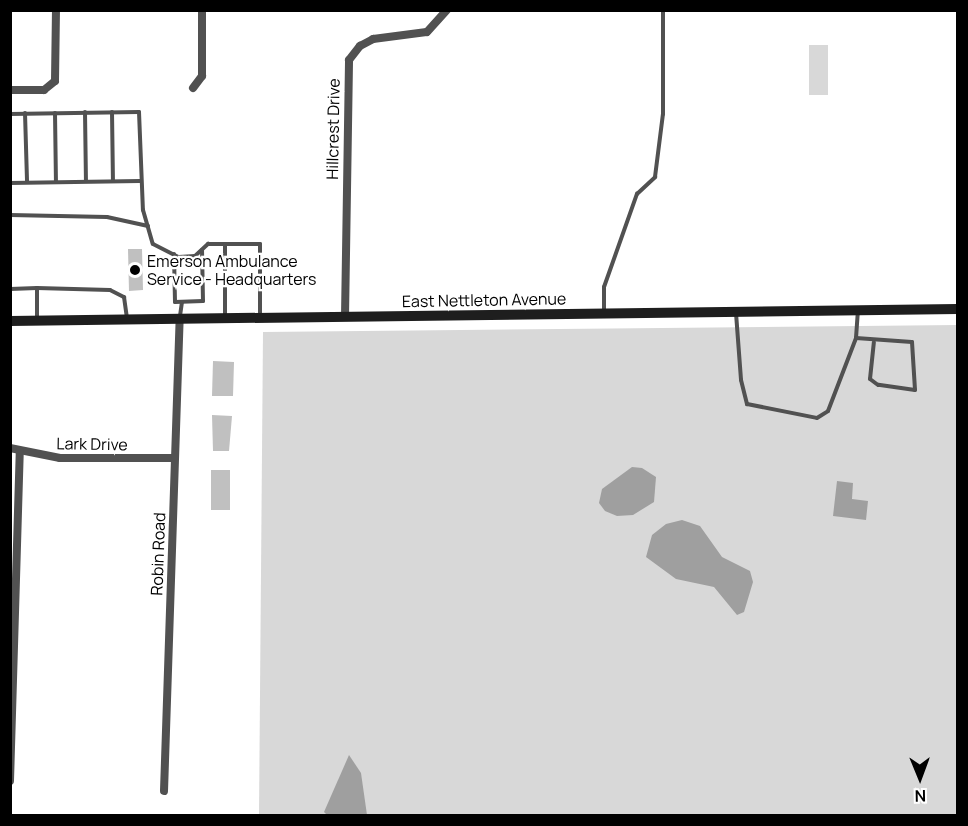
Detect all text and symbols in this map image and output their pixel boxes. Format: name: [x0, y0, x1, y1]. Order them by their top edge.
street label: Hillcrest Drive: [323, 78, 343, 180]
place label: Emerson Ambulance Service - Headquarters: [147, 251, 316, 289]
marker: Emerson Ambulance Service - Headquarters: [128, 263, 142, 277]
street label: East Nettleton Avenue: [402, 289, 566, 311]
street label: Lark Drive: [56, 434, 128, 454]
street label: Robin Road: [147, 512, 169, 596]
north arrow: [890, 748, 950, 808]
text: N: [914, 785, 926, 807]

